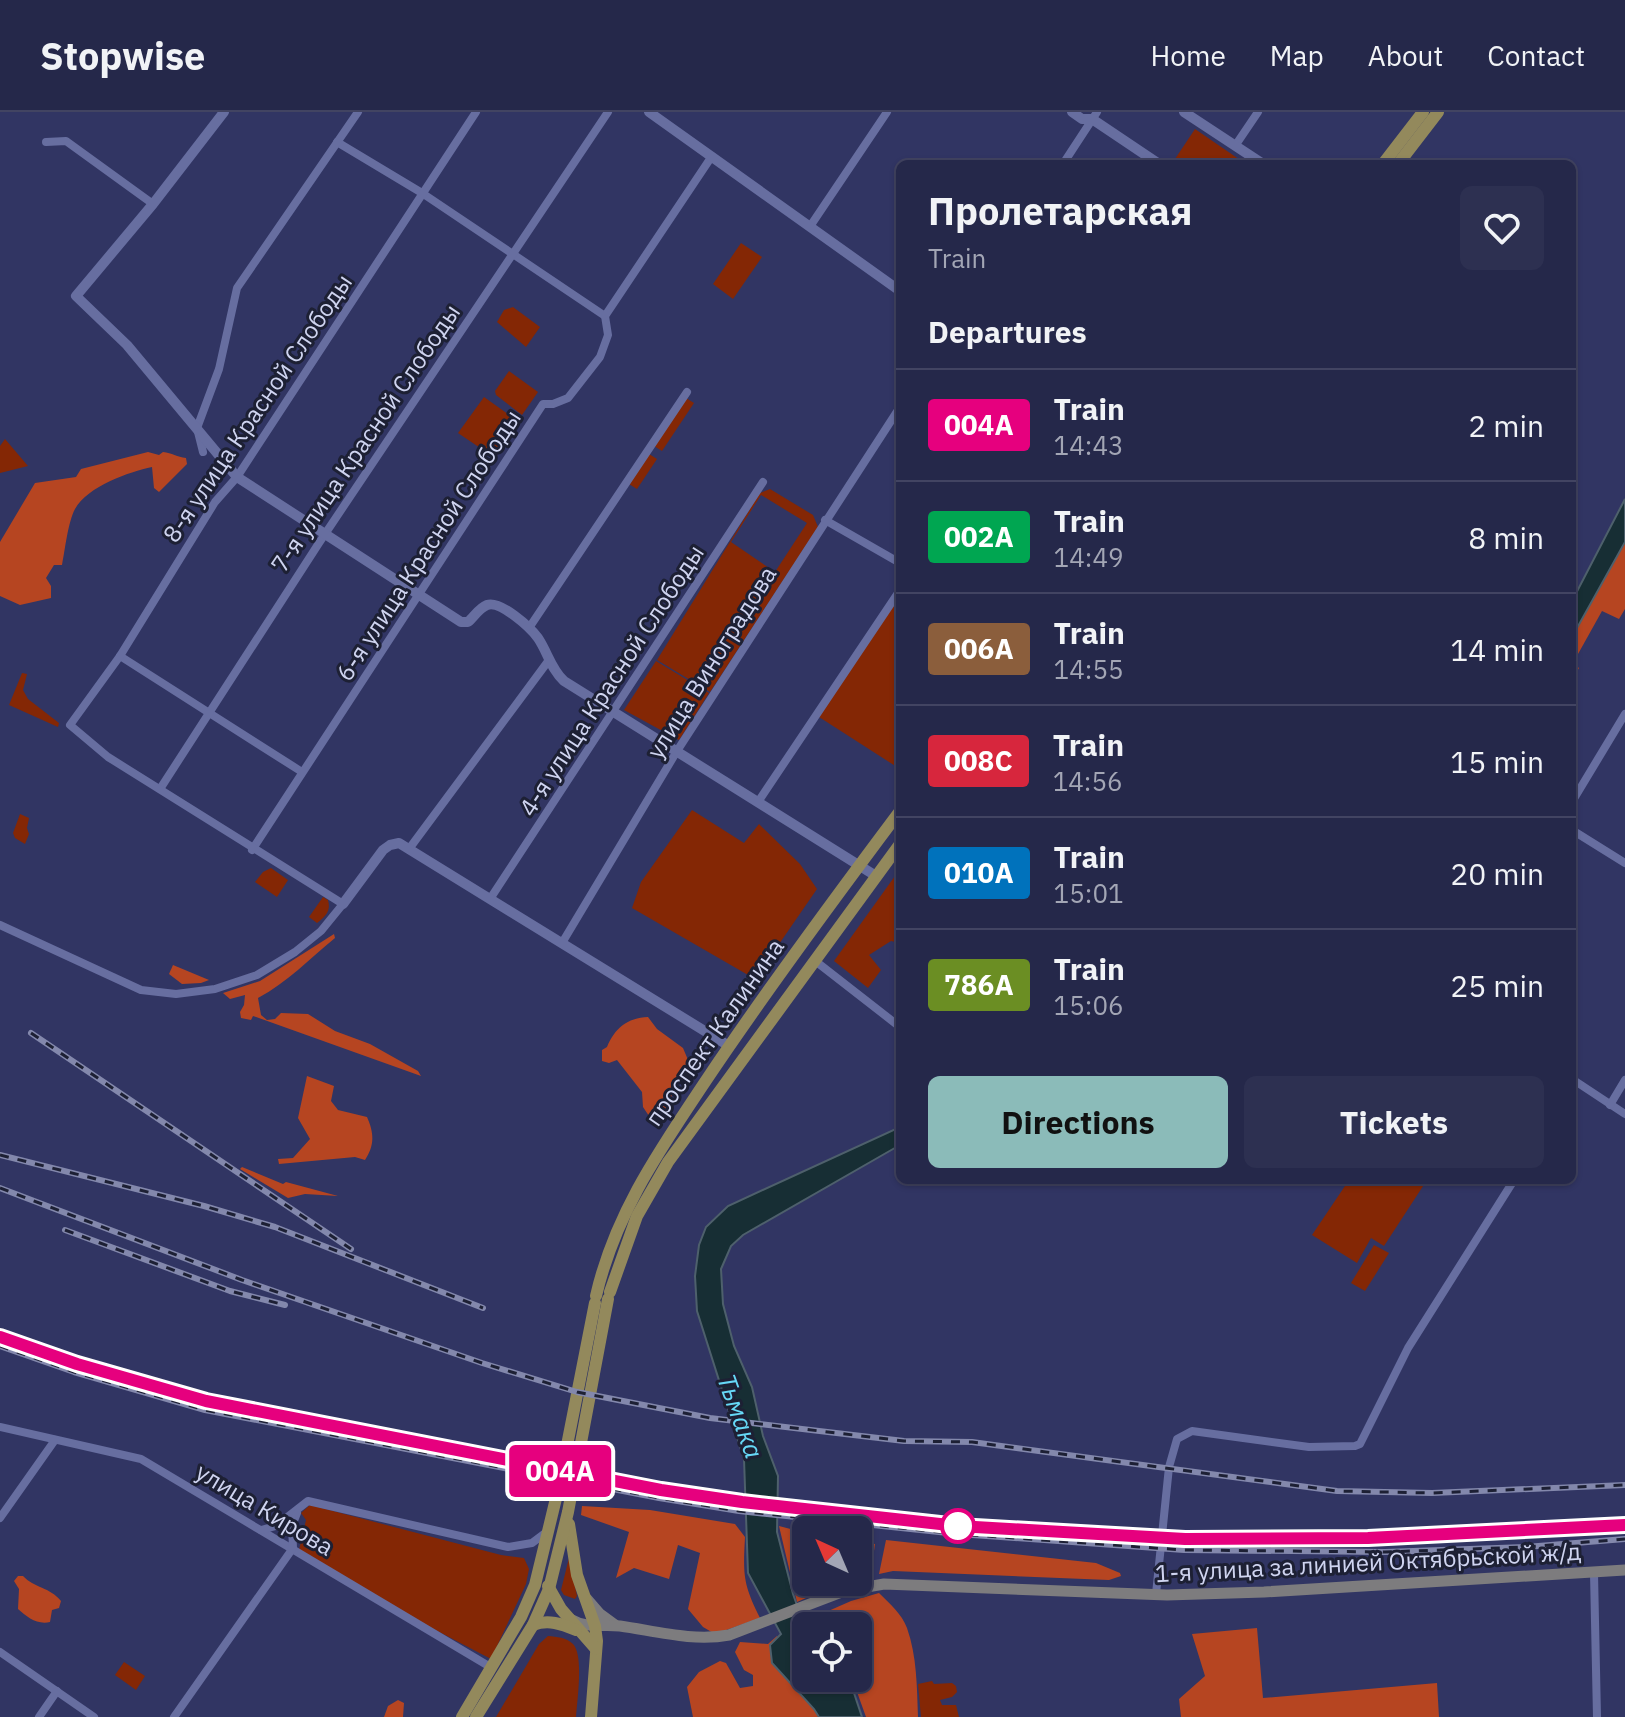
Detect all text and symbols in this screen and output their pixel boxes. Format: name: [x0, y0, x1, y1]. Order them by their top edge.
text: Stopwise: [40, 31, 205, 80]
text: Home: [1150, 37, 1226, 74]
text: Map: [1270, 37, 1324, 74]
text: About: [1368, 37, 1443, 74]
text: Contact: [1487, 37, 1585, 74]
text: Пролетарская: [928, 186, 1192, 235]
button: heart: [1460, 186, 1544, 270]
text: Train: [928, 241, 986, 275]
street label: 8-я улица Красной Слободы: [155, 268, 359, 548]
street label: 7-я улица Красной Слободы: [263, 298, 467, 578]
text: Departures: [928, 312, 1087, 351]
text: Train: [1054, 389, 1125, 428]
street label: 6-я улица Красной Слободы: [328, 403, 528, 687]
text: 004А: [944, 406, 1014, 443]
text: 2 min: [1468, 406, 1544, 445]
text: 14:43: [1054, 428, 1124, 462]
text: Train: [1054, 501, 1125, 540]
text: 002А: [944, 518, 1014, 555]
text: 8 min: [1468, 518, 1544, 557]
street label: 4-я улица Красной Слободы: [511, 538, 711, 822]
text: 14:49: [1054, 540, 1124, 574]
street label: улица Виноградова: [639, 560, 783, 764]
text: Train: [1054, 613, 1125, 652]
text: 006А: [944, 630, 1014, 667]
text: 14 min: [1450, 630, 1544, 669]
text: 14:55: [1054, 652, 1124, 686]
text: Train: [1053, 725, 1124, 764]
text: 008С: [944, 742, 1013, 779]
text: 15 min: [1450, 742, 1544, 781]
text: 14:56: [1053, 764, 1123, 798]
text: Train: [1054, 837, 1125, 876]
text: 010А: [944, 854, 1014, 891]
text: 20 min: [1450, 854, 1544, 893]
text: 15:01: [1054, 876, 1124, 910]
street label: проспект Калинина: [637, 932, 791, 1132]
text: Train: [1054, 949, 1125, 988]
text: 786А: [944, 966, 1014, 1003]
text: 25 min: [1450, 966, 1544, 1005]
text: 15:06: [1054, 988, 1124, 1022]
button: Directions: [928, 1076, 1228, 1168]
button: Tickets: [1244, 1076, 1544, 1168]
water label: Тьмака: [710, 1369, 772, 1463]
line badge: 004А: [504, 1445, 616, 1497]
text: 004А: [525, 1452, 595, 1489]
street label: улица Кирова: [190, 1455, 340, 1563]
unlabelled marker: [941, 1509, 975, 1543]
north arrow: [792, 1516, 872, 1596]
map controls: [792, 1516, 872, 1692]
street label: 1-я улица за линией Октябрьской ж/д: [1154, 1535, 1582, 1589]
button: locate: [792, 1612, 872, 1692]

